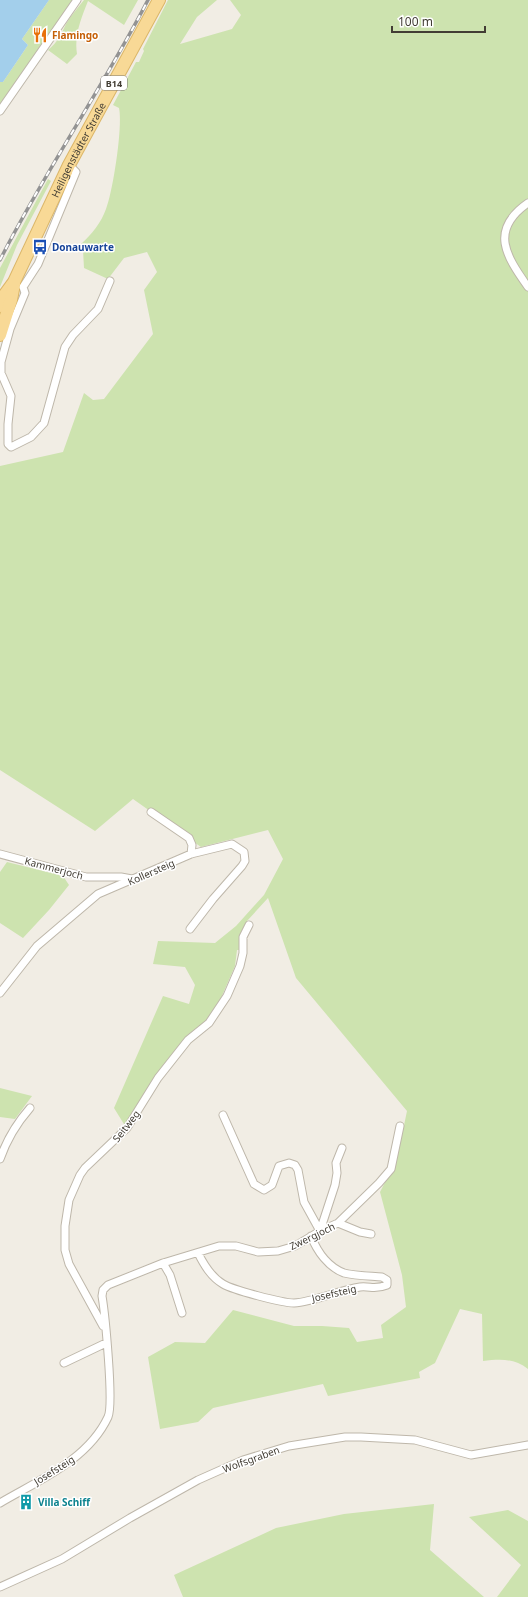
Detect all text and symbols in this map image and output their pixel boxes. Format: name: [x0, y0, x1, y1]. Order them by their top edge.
scale bar: [392, 8, 485, 34]
text: 100 m: [398, 13, 433, 30]
restaurant icon: Flamingo: [31, 26, 49, 44]
place label: Flamingo: [52, 28, 98, 42]
road number: B14: [101, 76, 127, 90]
street label: Heiligenstädter Straße: [48, 99, 109, 200]
bus stop icon: Donauwarte: [31, 238, 49, 256]
place label: Donauwarte: [52, 240, 114, 254]
street label: Kammerjoch: [23, 853, 85, 883]
street label: Kollersteig: [125, 855, 177, 889]
street label: Seitweg: [109, 1107, 143, 1145]
street label: Zwergjoch: [287, 1219, 337, 1253]
street label: Josefsteig: [309, 1281, 358, 1305]
street label: Wolfsgraben: [221, 1442, 281, 1476]
street label: Josefsteig: [30, 1452, 77, 1489]
building icon: Villa Schiff: [17, 1493, 35, 1511]
place label: Villa Schiff: [38, 1495, 91, 1509]

